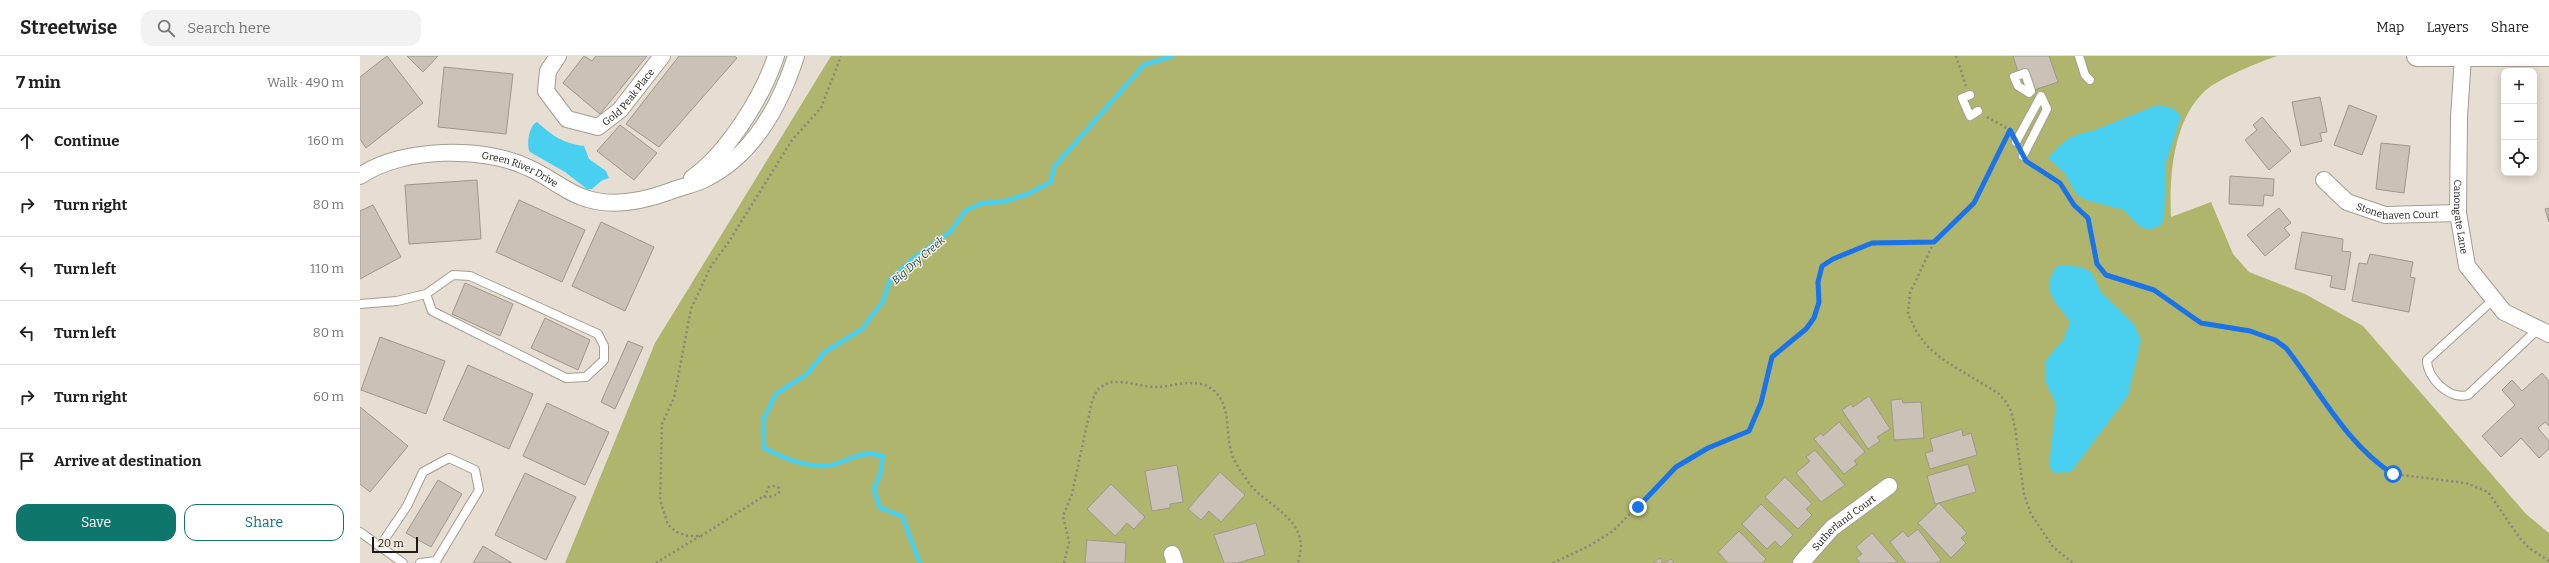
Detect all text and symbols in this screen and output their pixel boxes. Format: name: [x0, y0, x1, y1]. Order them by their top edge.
search box: [141, 10, 421, 46]
text: Streetwise: [20, 16, 117, 39]
icon: search: [155, 17, 177, 39]
text: Search here: [187, 19, 270, 37]
text: Map: [2376, 19, 2404, 36]
text: Layers: [2426, 19, 2469, 36]
text: Share: [2491, 19, 2529, 36]
street label: Gold Peak Place: [600, 66, 657, 129]
map controls: [2501, 68, 2537, 176]
button: +: [2501, 68, 2537, 104]
text: 7 min: [16, 72, 61, 93]
text: Walk · 490 m: [267, 75, 344, 90]
button: −: [2501, 104, 2537, 140]
icon: ahead: [16, 130, 38, 152]
text: Continue: [54, 132, 120, 150]
text: 160 m: [308, 133, 344, 148]
button: locate: [2501, 140, 2537, 176]
street label: Green River Drive: [481, 150, 560, 190]
street label: Canongate Lane: [2451, 179, 2470, 255]
icon: right: [16, 194, 38, 216]
text: Turn right: [54, 196, 127, 214]
text: 80 m: [313, 197, 344, 212]
street label: Stonehaven Court: [2355, 201, 2439, 222]
water label: Big Dry Creek: [889, 233, 948, 287]
icon: left: [16, 258, 38, 280]
text: Turn left: [54, 260, 116, 278]
text: 110 m: [310, 261, 344, 276]
icon: left: [16, 322, 38, 344]
text: Turn left: [54, 324, 116, 342]
text: 80 m: [313, 325, 344, 340]
icon: right: [16, 386, 38, 408]
text: Turn right: [54, 388, 127, 406]
text: 60 m: [313, 389, 344, 404]
icon: arrive: [16, 450, 38, 472]
text: Arrive at destination: [54, 452, 201, 470]
route start: [2384, 465, 2402, 483]
street label: Sutherland Court: [1810, 493, 1879, 554]
route end: [1629, 498, 1647, 516]
button: Save: [16, 504, 176, 541]
button: Share: [184, 504, 344, 541]
scale bar: [372, 535, 418, 554]
text: 20 m: [378, 537, 404, 550]

